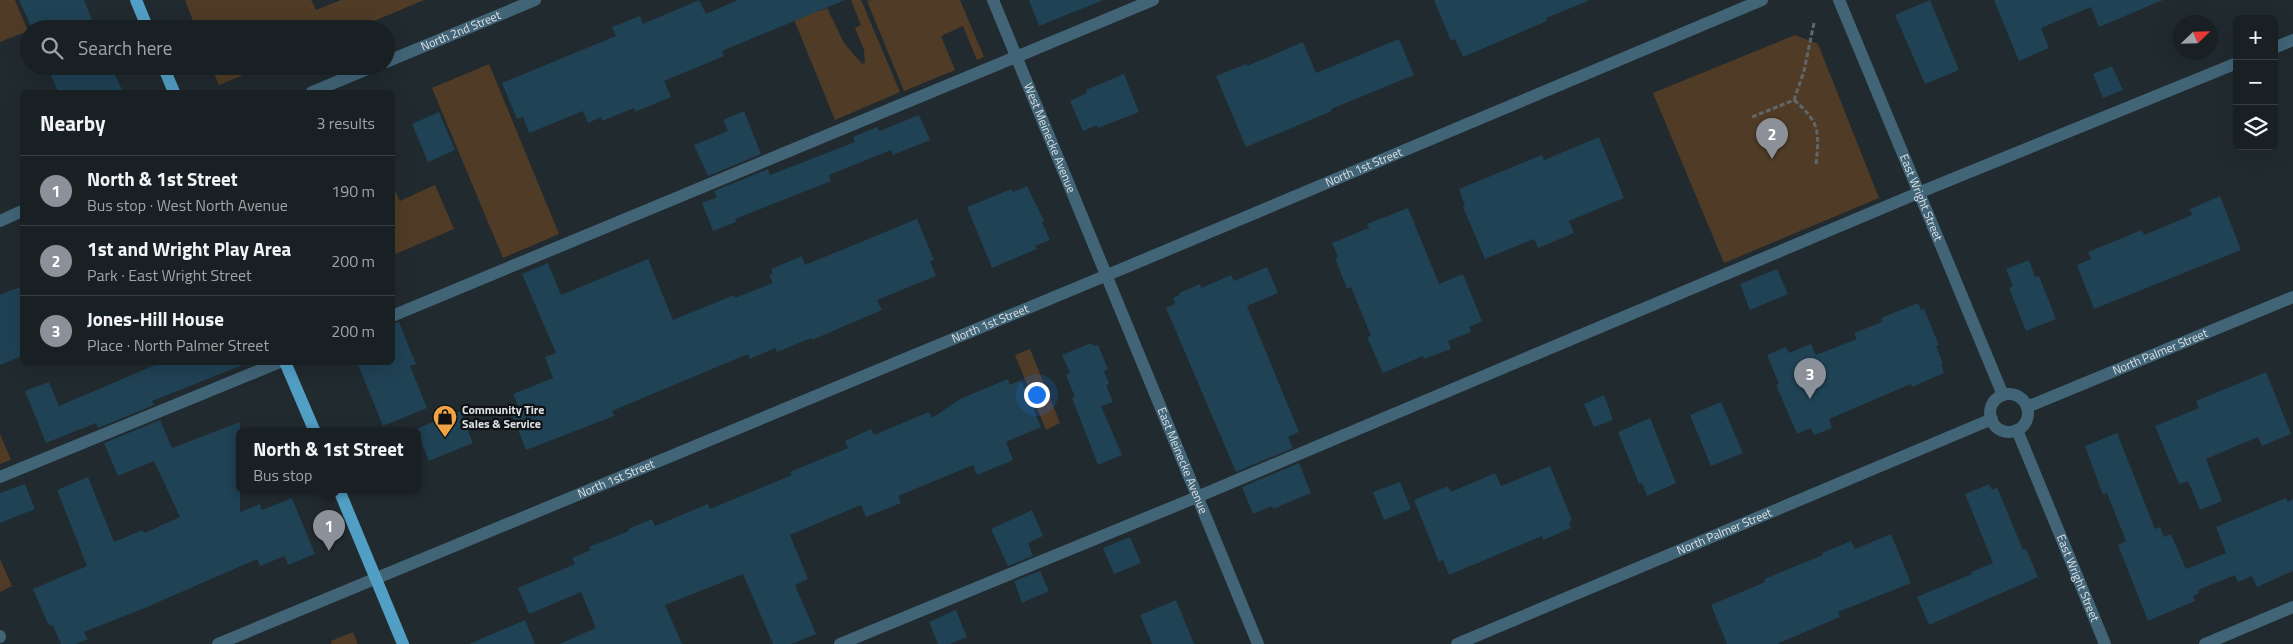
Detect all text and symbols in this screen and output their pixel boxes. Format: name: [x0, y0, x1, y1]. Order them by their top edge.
street label: North 2nd Street: [418, 5, 504, 56]
north arrow: [2173, 15, 2218, 60]
map controls: [2233, 15, 2278, 150]
button: +: [2233, 15, 2278, 60]
search box: [20, 20, 395, 75]
text: Search here: [78, 33, 172, 62]
icon: search: [38, 34, 66, 62]
button: −: [2233, 60, 2278, 105]
street label: West Meinecke Avenue: [1019, 80, 1081, 195]
button: layers: [2233, 105, 2278, 150]
text: Nearby: [40, 107, 105, 139]
text: 3 results: [316, 111, 375, 135]
pin: 2: [1756, 118, 1788, 159]
street label: North 1st Street: [1322, 142, 1406, 192]
street label: East Wright Street: [1895, 151, 1948, 245]
text: North & 1st Street: [87, 164, 238, 193]
text: 1: [52, 179, 60, 203]
text: 190 m: [331, 179, 375, 203]
text: Bus stop · West North Avenue: [87, 193, 288, 217]
text: 1st and Wright Play Area: [87, 234, 291, 263]
text: 2: [52, 249, 60, 273]
text: 200 m: [331, 249, 375, 273]
text: Park · East Wright Street: [87, 263, 252, 287]
street label: North 1st Street: [948, 298, 1032, 348]
text: Jones-Hill House: [87, 304, 224, 333]
text: 3: [52, 319, 60, 343]
text: 200 m: [331, 319, 375, 343]
street label: North Palmer Street: [2109, 323, 2211, 380]
text: Place · North Palmer Street: [87, 333, 269, 357]
pin: 3: [1794, 358, 1826, 399]
your location: [1024, 382, 1050, 408]
place label: Community Tire Sales & Service: [462, 400, 544, 433]
shop icon: Community Tire Sales & Service: [432, 404, 458, 438]
street label: East Meinecke Avenue: [1153, 404, 1213, 516]
popup: [236, 428, 421, 493]
text: North & 1st Street: [253, 434, 404, 463]
street label: North 1st Street: [574, 454, 658, 503]
text: Bus stop: [253, 463, 312, 487]
street label: North Palmer Street: [1674, 502, 1775, 560]
pin: 1: [313, 510, 345, 551]
street label: East Wright Street: [2052, 531, 2105, 625]

